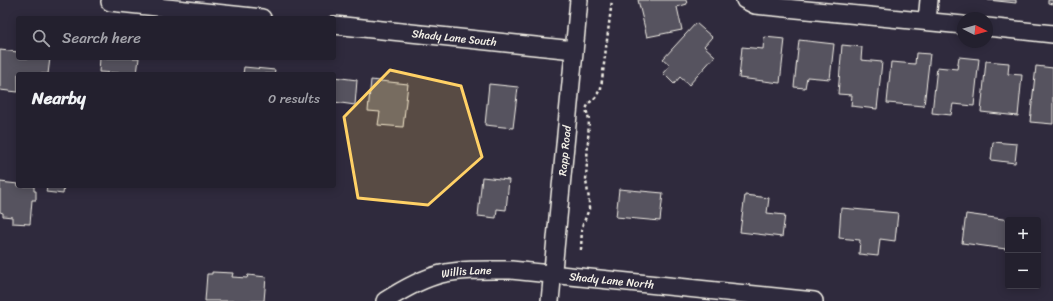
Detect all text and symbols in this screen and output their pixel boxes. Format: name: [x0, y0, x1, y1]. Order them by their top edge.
north arrow: [957, 12, 993, 48]
search box: [16, 16, 336, 60]
street label: Shady Lane South: [411, 24, 498, 52]
text: Search here: [62, 25, 141, 51]
icon: search: [30, 27, 52, 49]
text: Nearby: [32, 83, 86, 113]
text: 0 results: [268, 87, 320, 110]
street label: Rapp Road: [553, 124, 577, 177]
map controls: [1005, 217, 1041, 289]
button: +: [1005, 217, 1041, 253]
button: −: [1005, 253, 1041, 289]
street label: Willis Lane: [440, 261, 492, 284]
street label: Shady Lane North: [568, 267, 655, 295]

